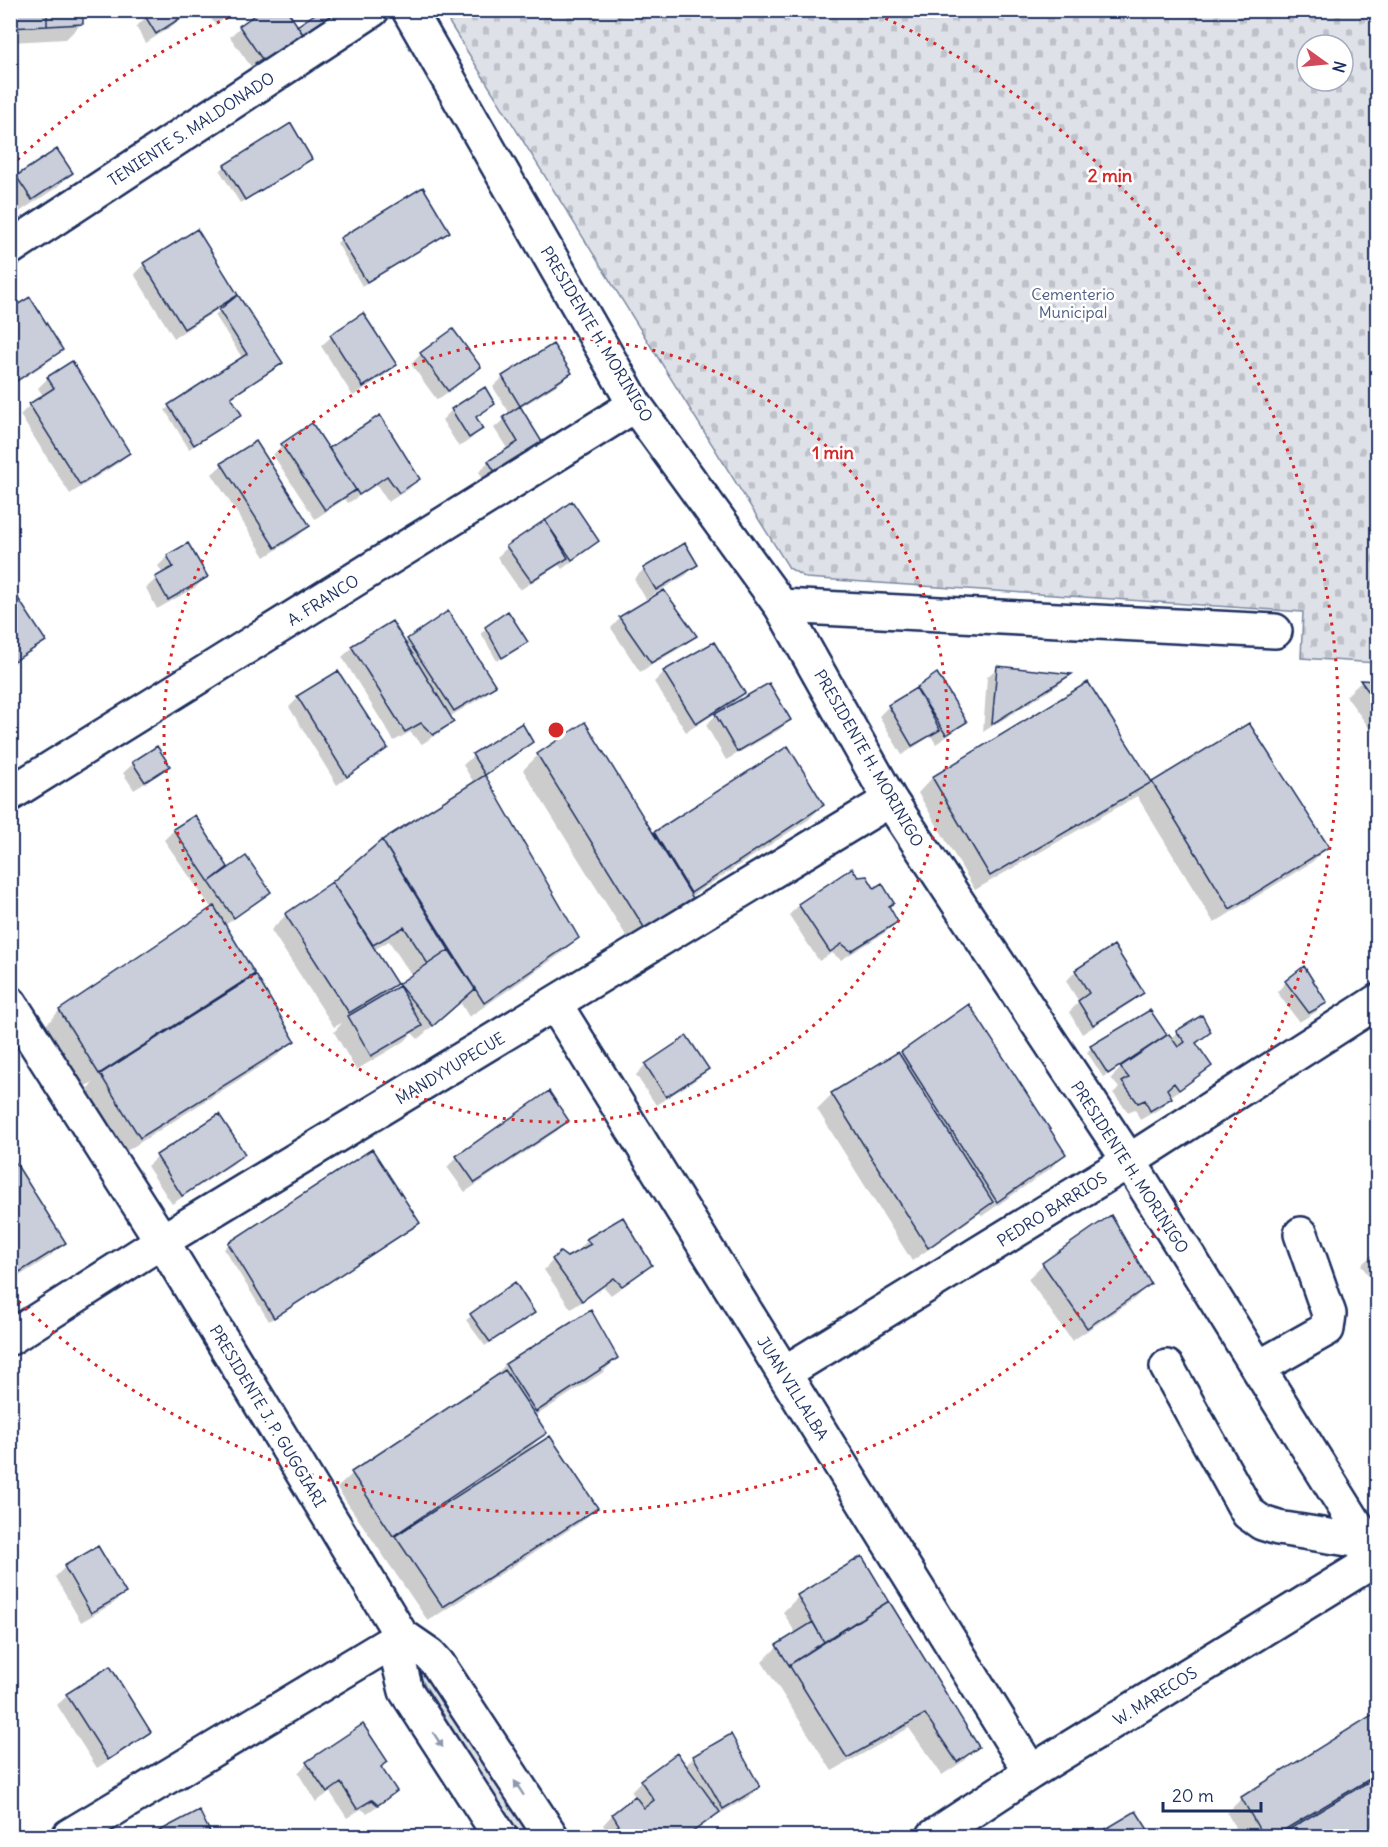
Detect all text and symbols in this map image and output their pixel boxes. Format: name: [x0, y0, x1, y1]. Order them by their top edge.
north arrow: [1295, 33, 1355, 93]
text: N: [1328, 59, 1351, 75]
street label: TENIENTE S. MALDONADO: [104, 68, 278, 190]
text: 2 min: [1088, 164, 1133, 187]
street label: PRESIDENTE H. MORINIGO: [537, 243, 657, 425]
park label: Cementerio Municipal: [1031, 284, 1115, 322]
text: 1 min: [812, 441, 854, 464]
street label: A. FRANCO: [284, 570, 362, 630]
street label: PRESIDENTE H. MORINIGO: [810, 666, 928, 850]
centre of rings: [546, 720, 566, 740]
street label: MANDYYUPECUE: [392, 1028, 508, 1108]
street label: PRESIDENTE H. MORINIGO: [1067, 1077, 1193, 1257]
street label: PEDRO BARRIOS: [993, 1167, 1111, 1251]
street label: PRESIDENTE J. P. GUGGIARI: [206, 1321, 330, 1511]
street label: JUAN VILLALBA: [753, 1332, 833, 1444]
street label: W. MARECOS: [1109, 1662, 1201, 1730]
one-way arrow: [432, 1732, 443, 1748]
scale bar: [1163, 1775, 1260, 1813]
one-way arrow: [513, 1780, 525, 1796]
text: 20 m: [1172, 1784, 1214, 1807]

